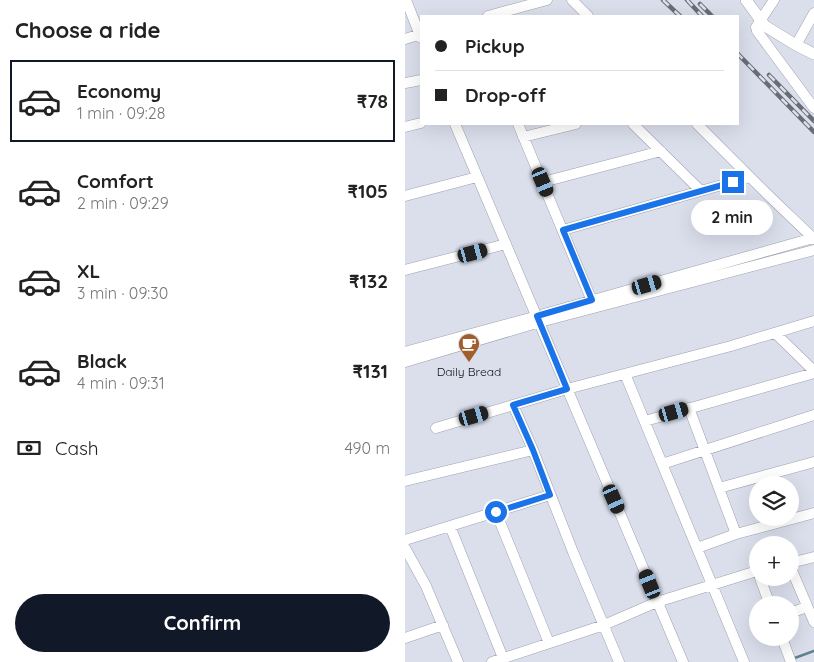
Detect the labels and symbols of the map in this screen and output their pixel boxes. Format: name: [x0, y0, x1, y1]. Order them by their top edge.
car: [530, 165, 555, 199]
route end: [722, 171, 744, 193]
callout: 2 min: [692, 200, 774, 234]
car: [456, 242, 489, 264]
car: [630, 274, 663, 296]
cafe icon: Daily Bread: [457, 332, 481, 363]
place label: Daily Bread: [437, 364, 501, 379]
car: [657, 401, 690, 423]
car: [457, 405, 490, 427]
car: [601, 482, 626, 516]
route start: [485, 501, 507, 523]
car: [637, 567, 662, 601]

